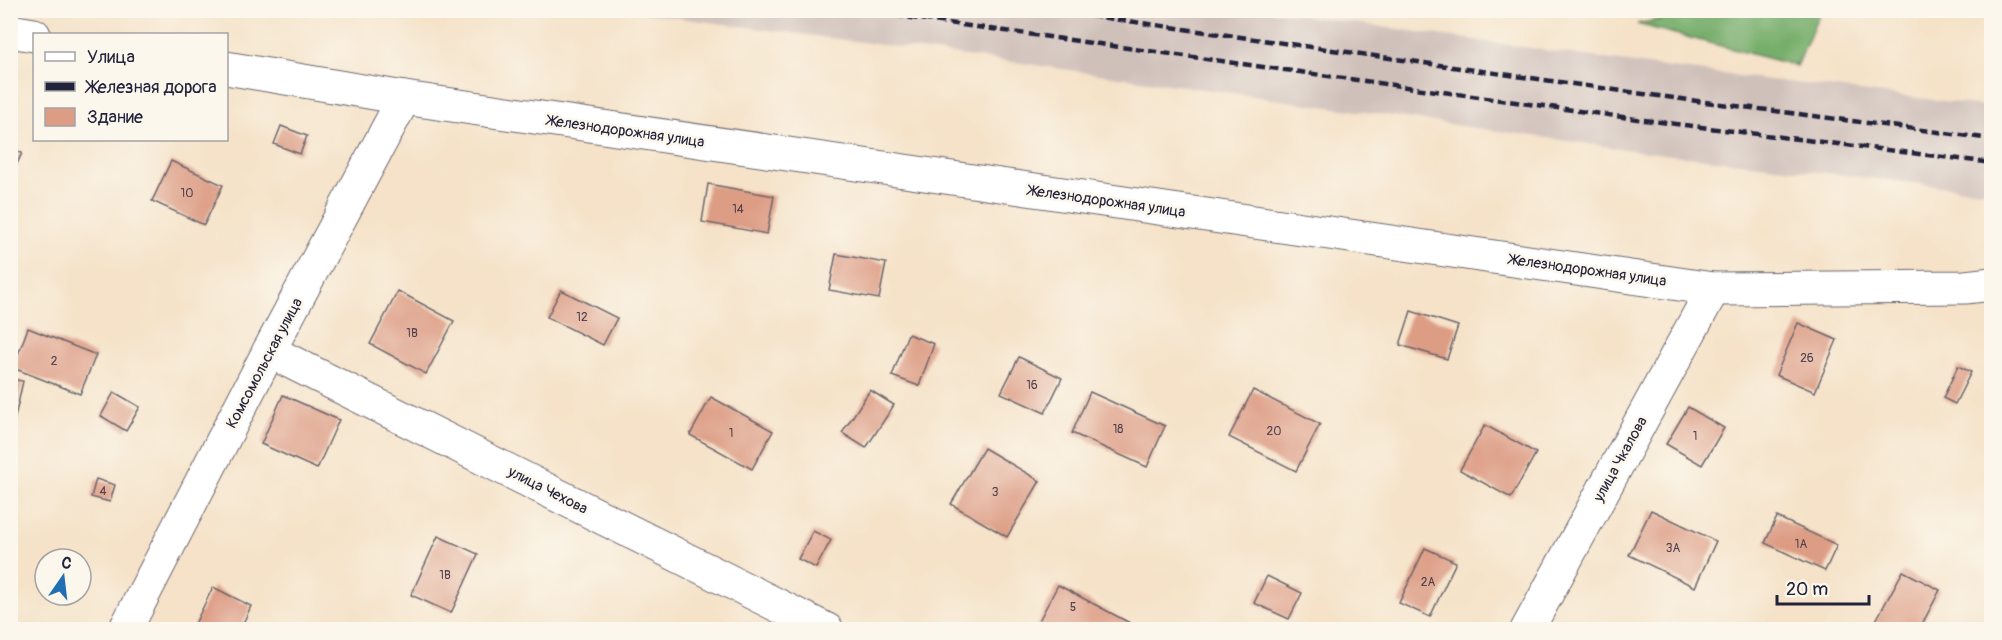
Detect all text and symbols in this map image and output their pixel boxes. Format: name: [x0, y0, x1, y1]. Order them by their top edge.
legend: [33, 33, 228, 141]
text: Улица: [87, 46, 135, 69]
text: Железная дорога: [84, 76, 217, 99]
text: Здание: [87, 106, 143, 129]
street label: Железнодорожная улица: [544, 111, 706, 152]
street label: Железнодорожная улица: [1025, 181, 1187, 222]
house number: 10: [181, 186, 193, 201]
house number: 14: [732, 202, 744, 217]
street label: Железнодорожная улица: [1506, 250, 1668, 291]
street label: Комсомольская улица: [222, 295, 307, 432]
house number: 12: [576, 310, 588, 325]
house number: 1В: [406, 326, 418, 341]
house number: 26: [1800, 351, 1814, 366]
house number: 2: [51, 354, 58, 369]
house number: 16: [1026, 378, 1038, 393]
street label: улица Чкалова: [1589, 413, 1652, 506]
house number: 18: [1113, 422, 1123, 437]
house number: 20: [1267, 424, 1281, 439]
house number: 1: [729, 426, 733, 441]
house number: 1: [1693, 429, 1697, 444]
street label: улица Чехова: [504, 462, 591, 519]
house number: 4: [100, 484, 107, 499]
house number: 3: [992, 485, 999, 500]
house number: 1А: [1795, 537, 1807, 552]
house number: 3А: [1666, 541, 1680, 556]
north arrow: [33, 547, 93, 607]
text: С: [59, 553, 74, 574]
house number: 1В: [439, 568, 451, 583]
scale bar: [1777, 568, 1868, 606]
house number: 2А: [1421, 575, 1435, 590]
text: 20 m: [1786, 578, 1828, 601]
house number: 5: [1070, 600, 1076, 615]

